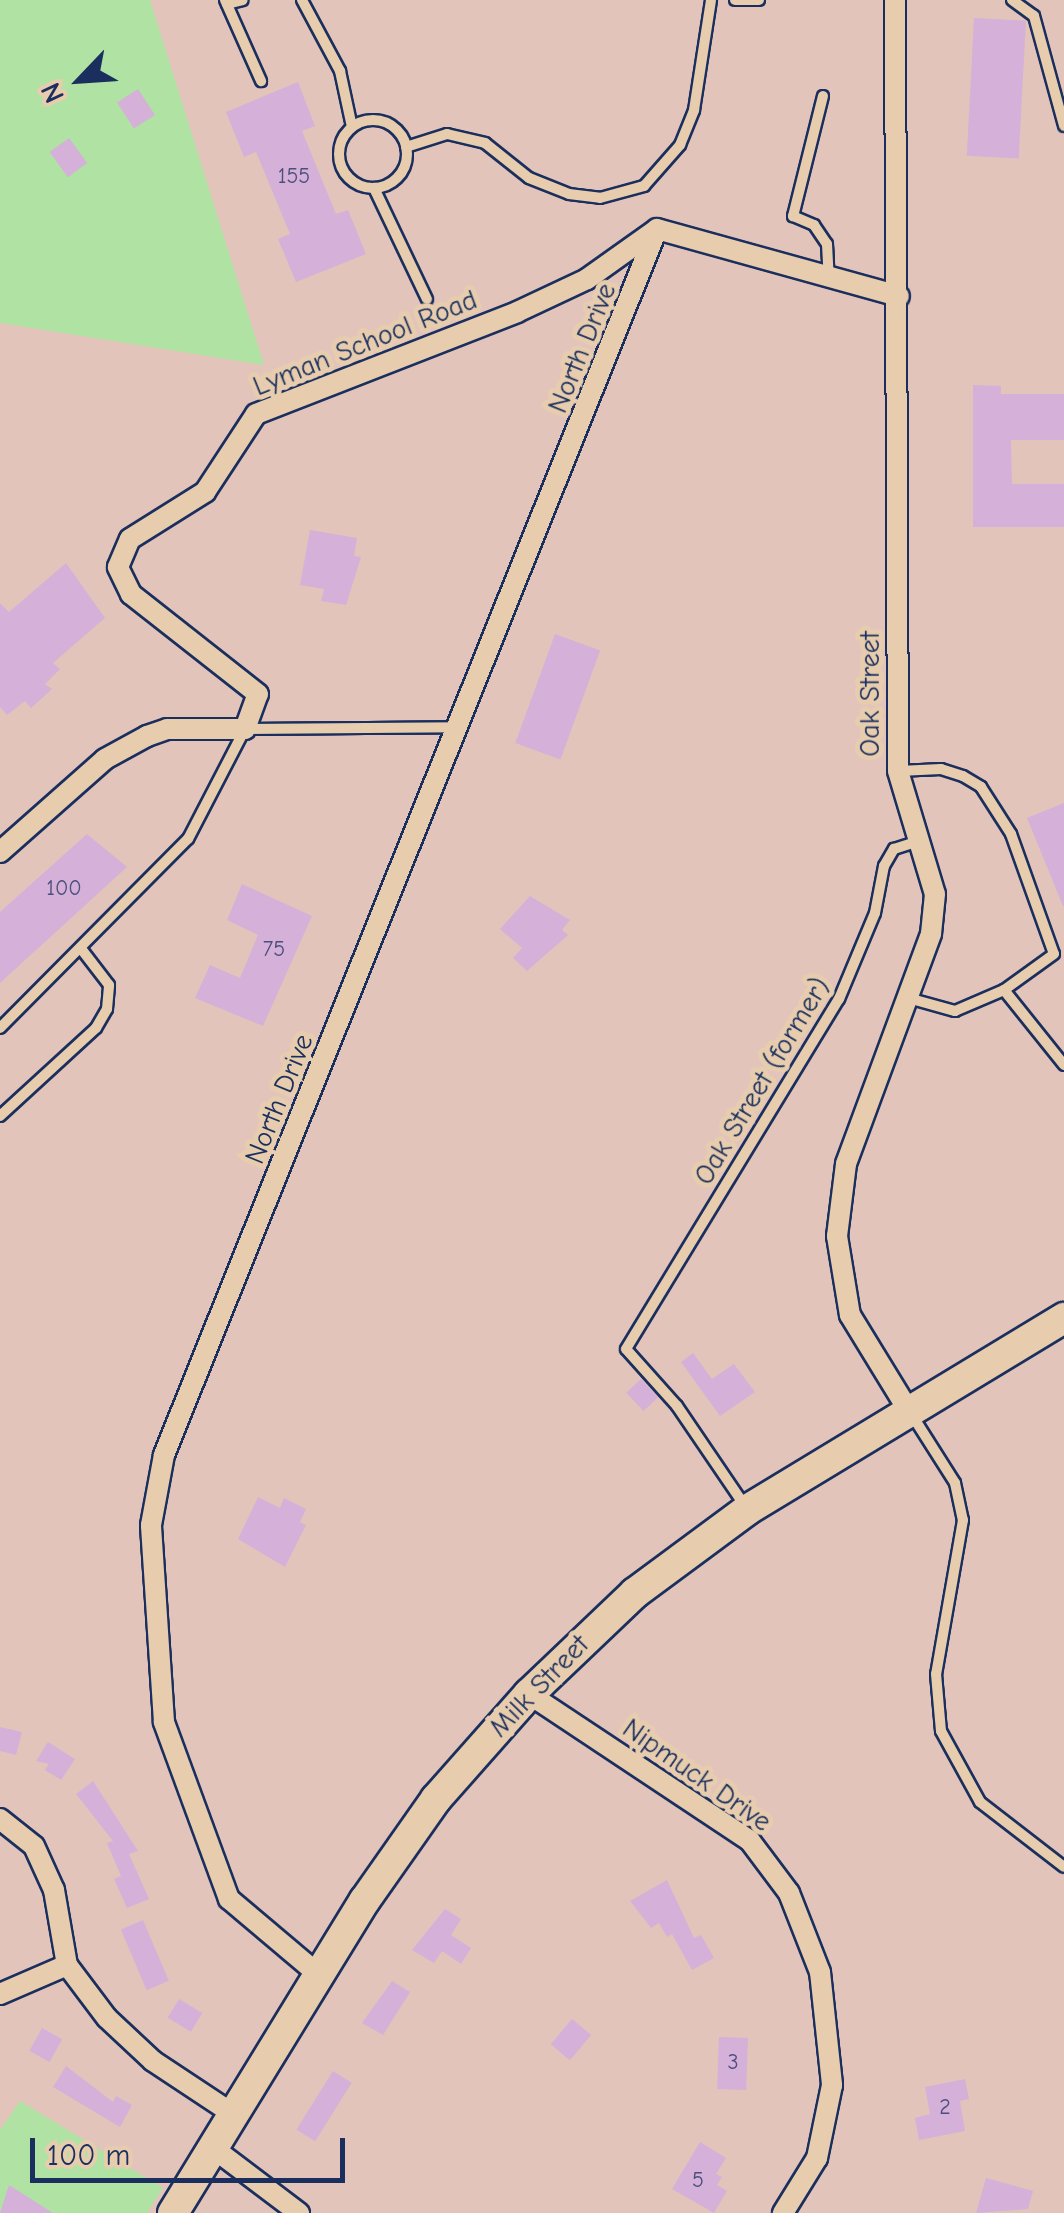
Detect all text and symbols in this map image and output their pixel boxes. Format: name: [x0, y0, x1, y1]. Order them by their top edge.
north arrow: [30, 30, 130, 130]
text: N: [34, 78, 71, 108]
house number: 155: [278, 164, 310, 190]
street label: North Drive: [541, 278, 623, 418]
street label: Lyman School Road: [248, 283, 482, 403]
street label: Oak Street: [853, 631, 887, 757]
house number: 100: [46, 876, 82, 902]
house number: 75: [263, 937, 285, 963]
street label: Oak Street (former): [687, 971, 837, 1191]
street label: North Drive: [238, 1029, 320, 1169]
street label: Milk Street: [482, 1628, 596, 1744]
street label: Nipmuck Drive: [616, 1711, 778, 1839]
house number: 3: [727, 2050, 739, 2076]
house number: 2: [939, 2095, 951, 2121]
scale bar: [35, 2118, 350, 2180]
text: 100 m: [47, 2138, 130, 2173]
house number: 5: [692, 2168, 704, 2194]

